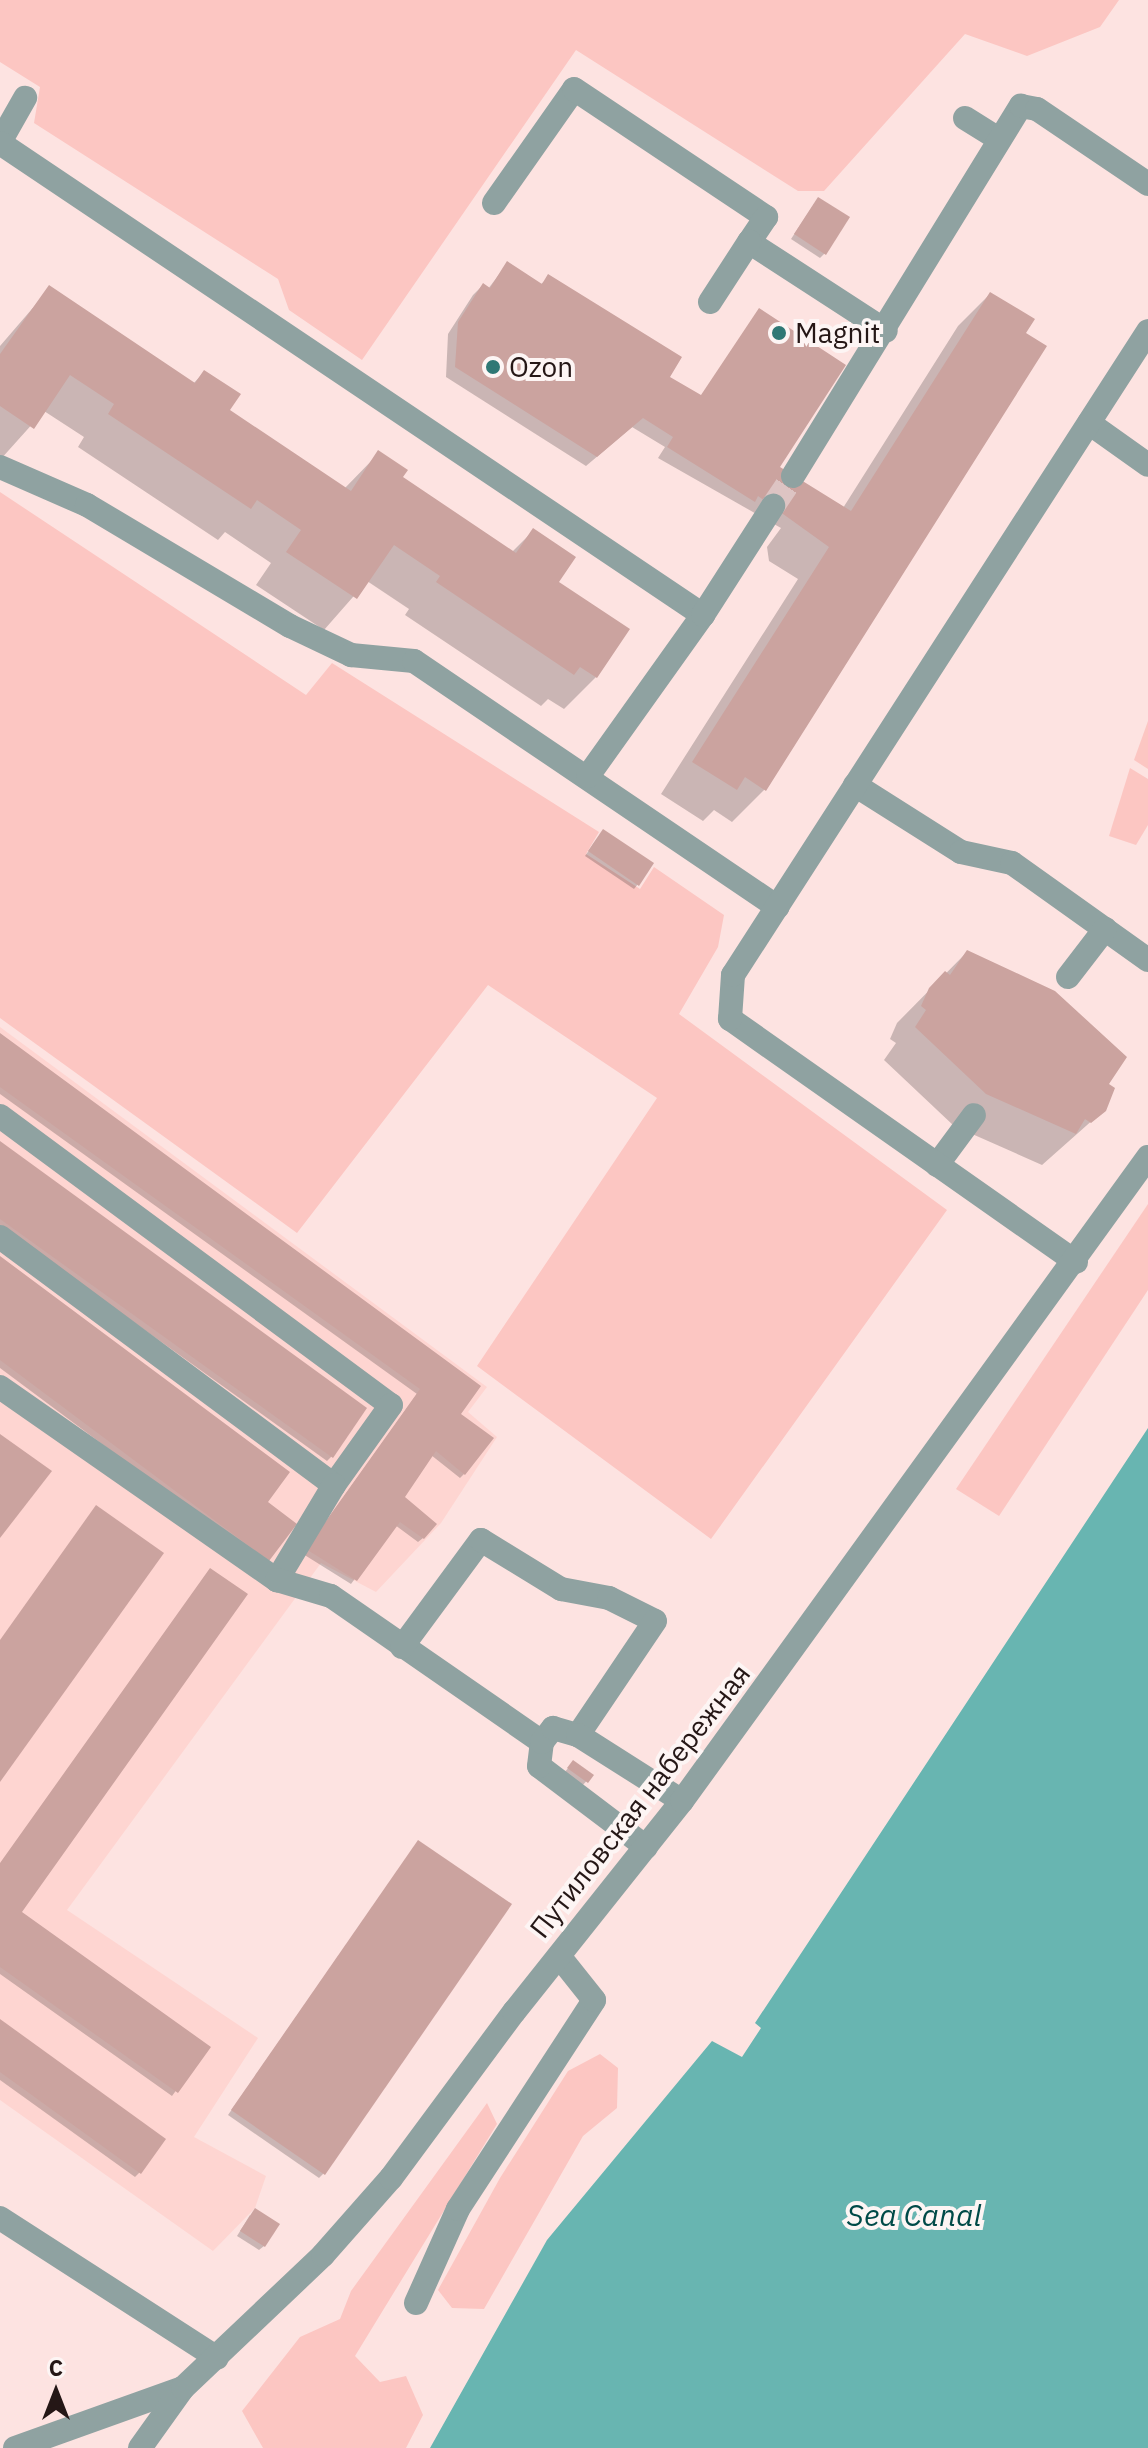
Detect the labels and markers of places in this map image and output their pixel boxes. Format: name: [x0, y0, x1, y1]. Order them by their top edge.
place label: Magnit: [795, 316, 880, 350]
marker: Magnit: [770, 324, 788, 342]
place label: Ozon: [509, 350, 573, 384]
marker: Ozon: [484, 358, 502, 376]

